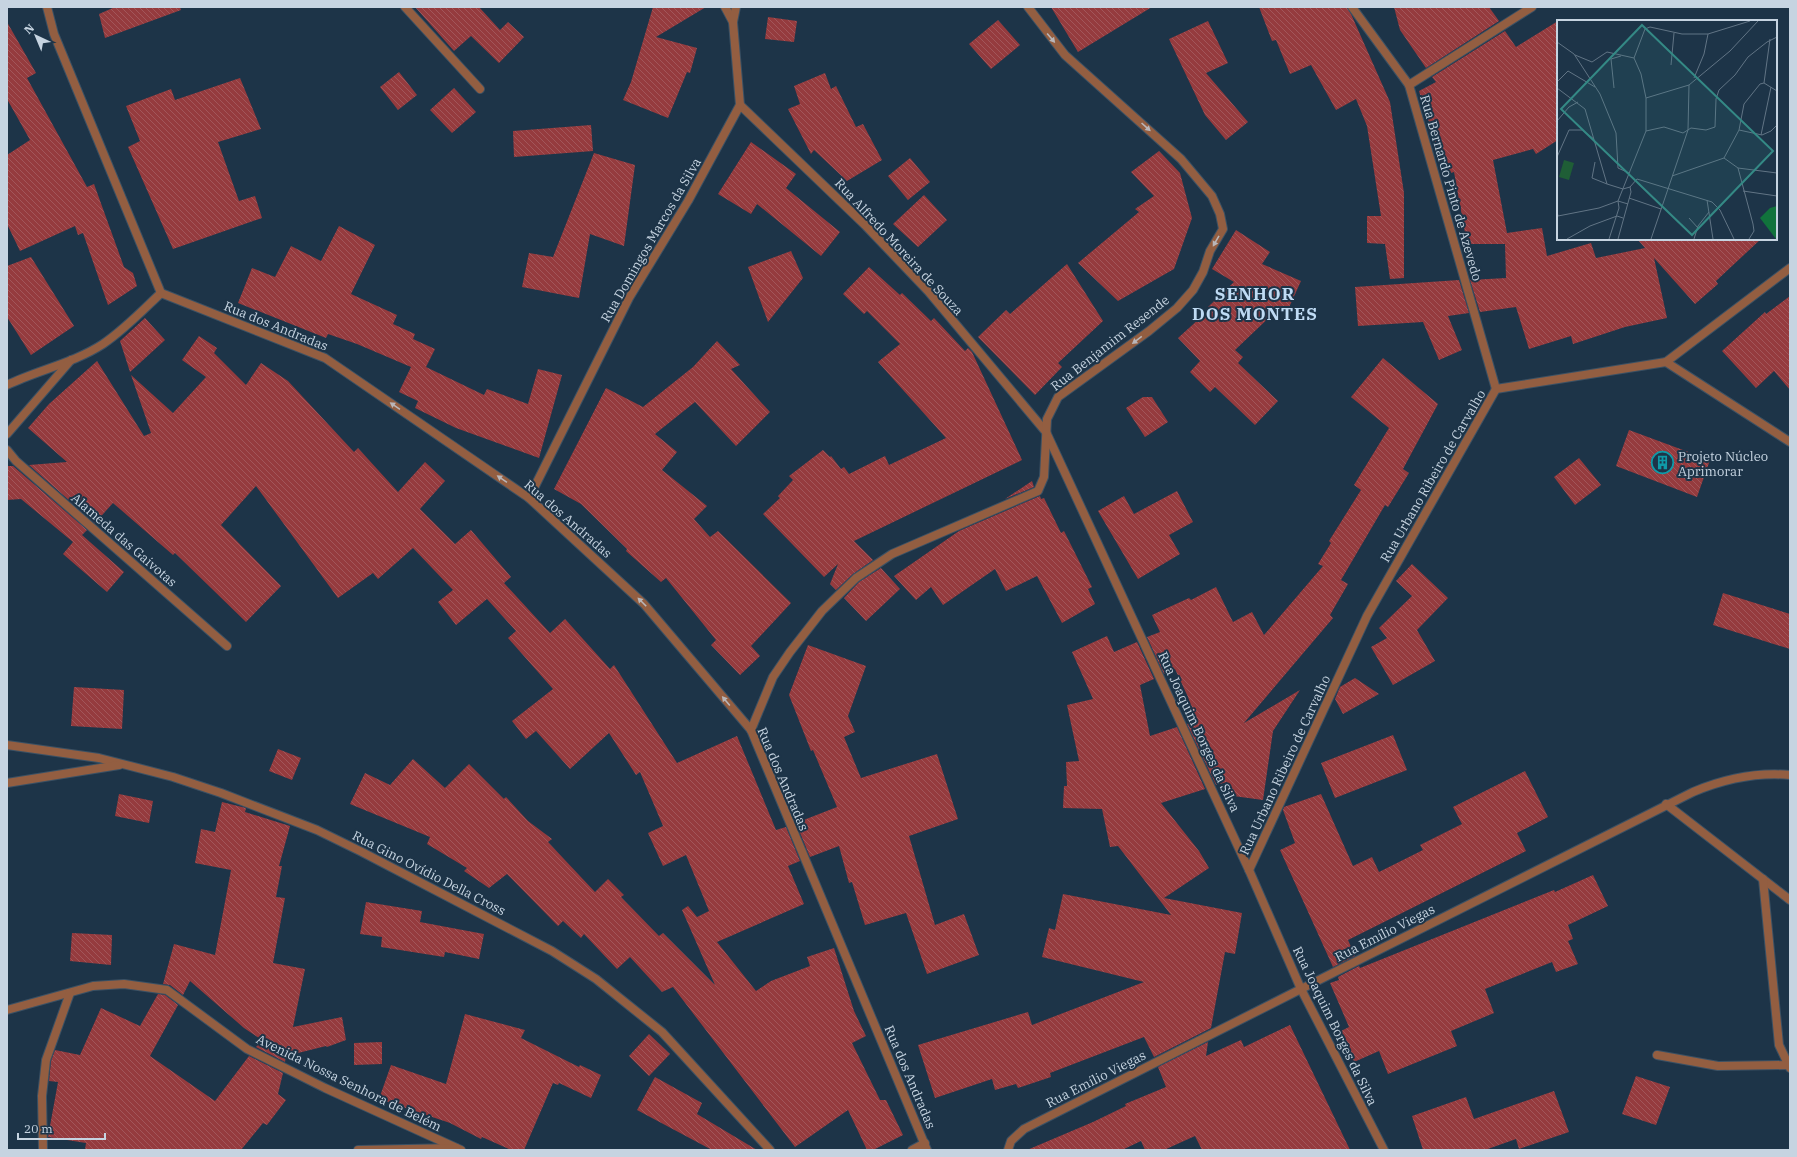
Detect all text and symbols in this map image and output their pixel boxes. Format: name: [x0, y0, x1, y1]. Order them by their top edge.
north arrow: [16, 16, 56, 56]
inset map: [1557, 20, 1777, 240]
text: N: [21, 21, 37, 37]
one-way arrow: [1047, 33, 1056, 43]
street label: Rua Bernardo Pinto de Azevedo: [1416, 93, 1486, 283]
one-way arrow: [1140, 123, 1151, 132]
street label: Rua Domingos Marcos da Silva: [597, 155, 705, 325]
street label: Rua Alfredo Moreira de Souza: [831, 175, 967, 319]
one-way arrow: [1213, 235, 1220, 246]
district label: SENHOR DOS MONTES: [1192, 283, 1318, 325]
street label: Rua Benjamim Resende: [1047, 291, 1173, 395]
street label: Rua dos Andradas: [221, 297, 331, 355]
one-way arrow: [1131, 335, 1142, 344]
street label: Rua Urbano Ribeiro de Carvalho: [1377, 387, 1489, 565]
one-way arrow: [389, 402, 400, 410]
place label: Projeto Núcleo Aprimorar: [1678, 448, 1768, 480]
building icon: Projeto Núcleo Aprimorar: [1650, 450, 1676, 476]
one-way arrow: [497, 475, 507, 483]
street label: Rua dos Andradas: [521, 476, 615, 562]
street label: Alameda das Gaivotas: [68, 489, 180, 591]
one-way arrow: [637, 597, 647, 607]
street label: Rua Joaquim Borges da Silva: [1154, 649, 1244, 815]
street label: Rua Urbano Ribeiro de Carvalho: [1236, 672, 1334, 858]
one-way arrow: [721, 695, 730, 706]
street label: Rua dos Andradas: [754, 725, 812, 833]
street label: Rua Gino Ovídio Della Cross: [350, 827, 508, 919]
street label: Rua Emílio Viegas: [1332, 900, 1438, 966]
street label: Rua Joaquim Borges da Silva: [1289, 944, 1381, 1108]
street label: Rua dos Andradas: [881, 1023, 939, 1131]
street label: Avenida Nossa Senhora de Belém: [254, 1031, 444, 1135]
street label: Rua Emílio Viegas: [1043, 1046, 1149, 1112]
scale bar: [18, 1115, 105, 1141]
text: 20 m: [24, 1121, 53, 1136]

